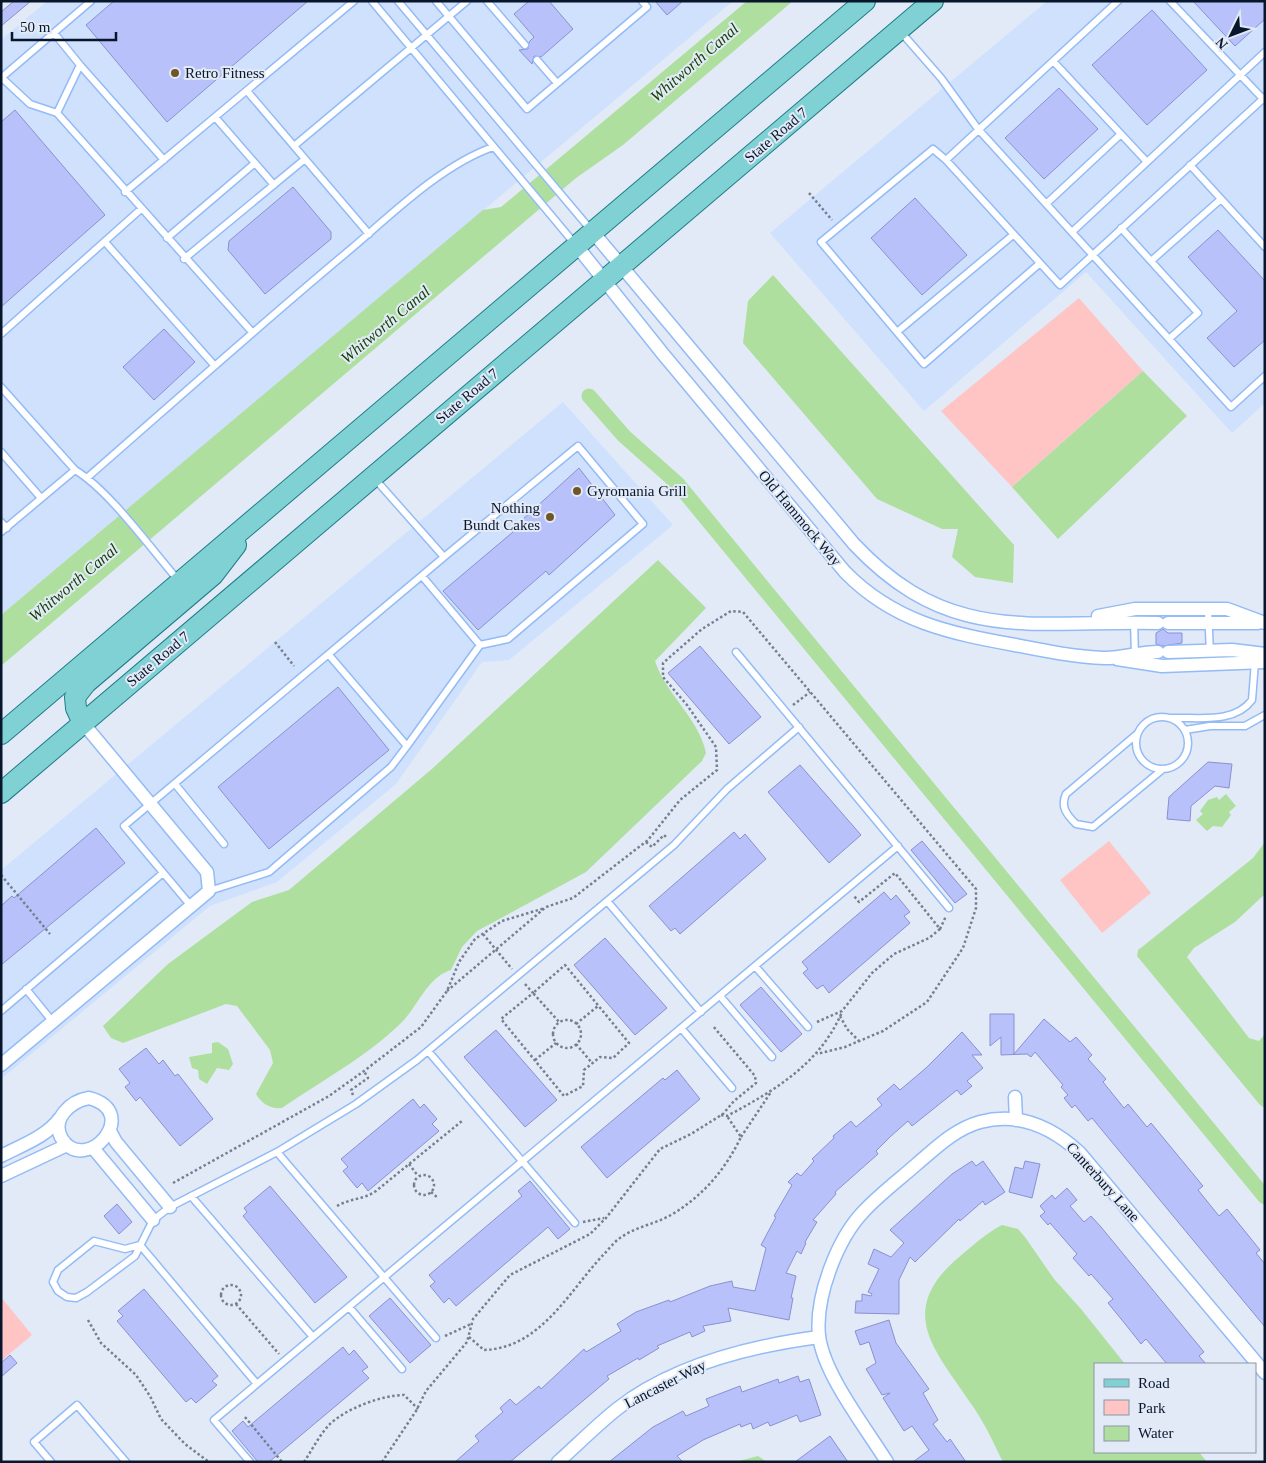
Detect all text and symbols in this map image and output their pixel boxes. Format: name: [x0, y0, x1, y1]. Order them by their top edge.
scale bar: [12, 10, 116, 42]
north arrow: [1206, 10, 1256, 60]
text: 50 m: [20, 19, 51, 35]
water label: Whitworth Canal: [647, 19, 742, 105]
text: N: [1213, 35, 1231, 52]
place label: Retro Fitness: [185, 65, 265, 81]
marker: Retro Fitness: [169, 67, 181, 79]
street label: State Road 7: [741, 104, 811, 166]
water label: Whitworth Canal: [337, 282, 434, 366]
street label: State Road 7: [432, 365, 502, 427]
street label: Old Hammock Way: [756, 467, 845, 569]
place label: Gyromania Grill: [587, 483, 687, 499]
marker: Gyromania Grill: [571, 485, 583, 497]
place label: Nothing Bundt Cakes: [463, 500, 540, 533]
marker: Nothing Bundt Cakes: [544, 511, 556, 523]
water label: Whitworth Canal: [25, 540, 122, 624]
street label: State Road 7: [123, 628, 193, 690]
street label: Canterbury Lane: [1063, 1139, 1143, 1225]
street label: Lancaster Way: [622, 1356, 709, 1411]
legend: [1094, 1363, 1256, 1453]
text: Road: [1138, 1375, 1170, 1391]
text: Park: [1138, 1400, 1166, 1416]
text: Water: [1138, 1425, 1173, 1441]

